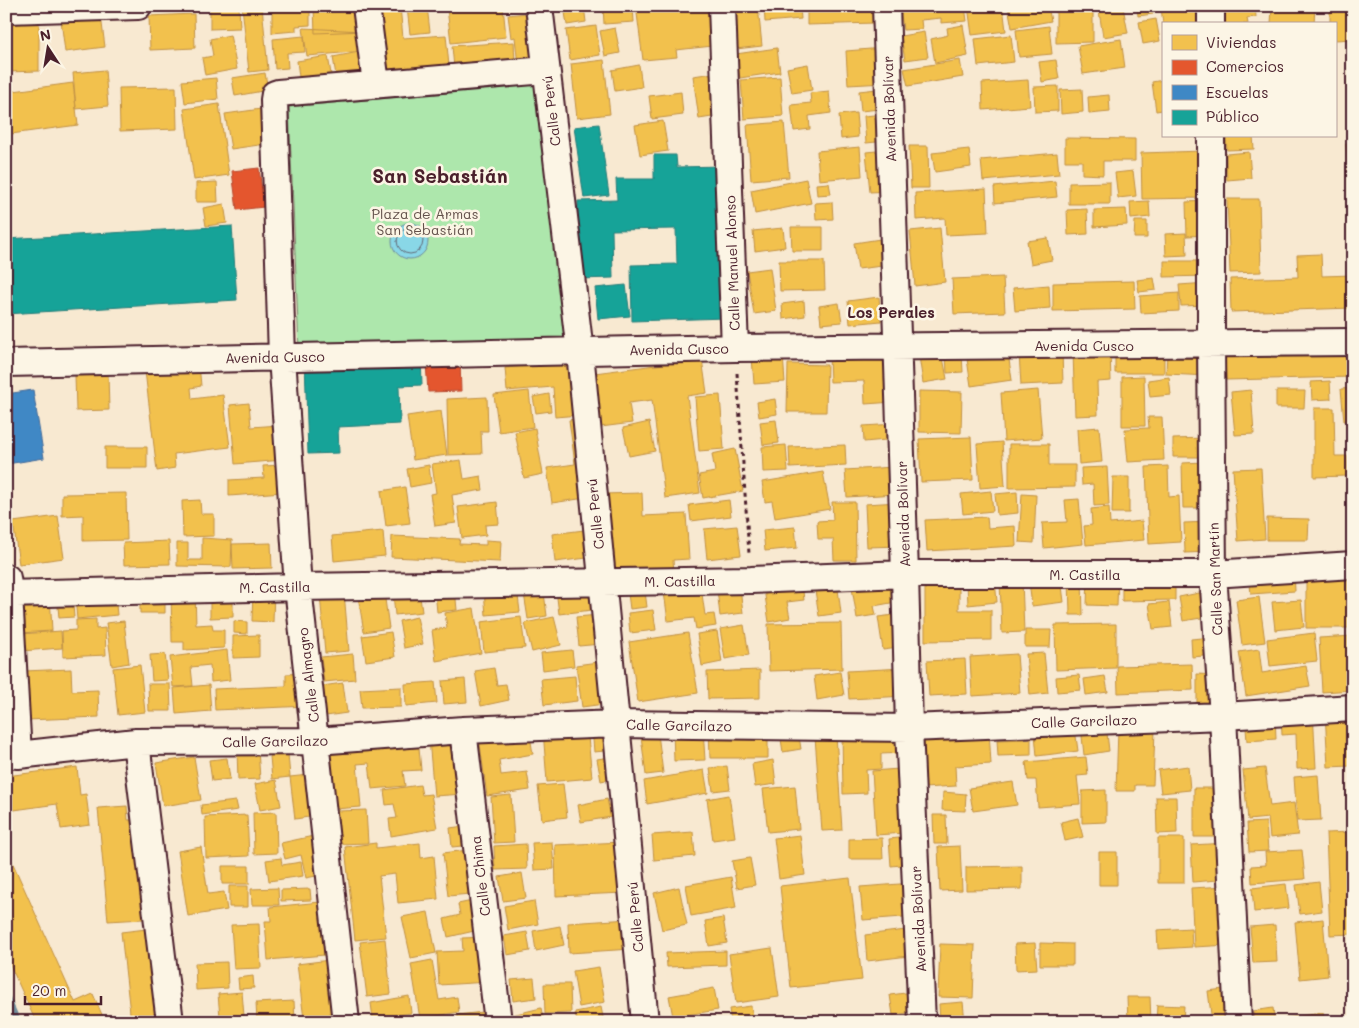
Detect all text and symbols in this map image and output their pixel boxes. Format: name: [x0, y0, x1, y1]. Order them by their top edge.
north arrow: [22, 22, 72, 72]
legend: [1162, 22, 1336, 138]
text: N: [38, 24, 52, 45]
text: Viviendas: [1206, 32, 1277, 52]
street label: Avenida Bolívar: [878, 55, 900, 163]
text: Comercios: [1206, 56, 1284, 76]
street label: Calle Perú: [537, 75, 565, 147]
text: Escuelas: [1206, 82, 1269, 102]
text: Público: [1206, 106, 1259, 126]
district label: San Sebastián: [372, 163, 508, 188]
street label: Calle Manuel Alonso: [720, 195, 744, 331]
park label: Plaza de Armas San Sebastián: [371, 204, 479, 239]
district label: Los Perales: [847, 302, 935, 322]
street label: Avenida Cusco: [1034, 336, 1134, 355]
street label: Avenida Cusco: [629, 339, 729, 359]
street label: Avenida Cusco: [225, 347, 325, 367]
street label: Avenida Bolívar: [892, 460, 914, 568]
street label: Calle Perú: [582, 478, 608, 550]
street label: Calle San Martín: [1204, 522, 1226, 636]
street label: M. Castilla: [1049, 565, 1121, 584]
street label: M. Castilla: [644, 571, 716, 591]
street label: M. Castilla: [239, 577, 311, 597]
street label: Calle Almagro: [293, 626, 323, 724]
street label: Calle Garcilazo: [1031, 710, 1137, 732]
street label: Calle Garcilazo: [626, 715, 732, 735]
street label: Calle Garcilazo: [222, 731, 328, 751]
street label: Calle Chima: [466, 835, 494, 917]
street label: Avenida Bolívar: [906, 865, 930, 973]
street label: Calle Perú: [622, 881, 648, 953]
scale bar: [25, 973, 101, 1005]
text: 20 m: [32, 980, 66, 1000]

